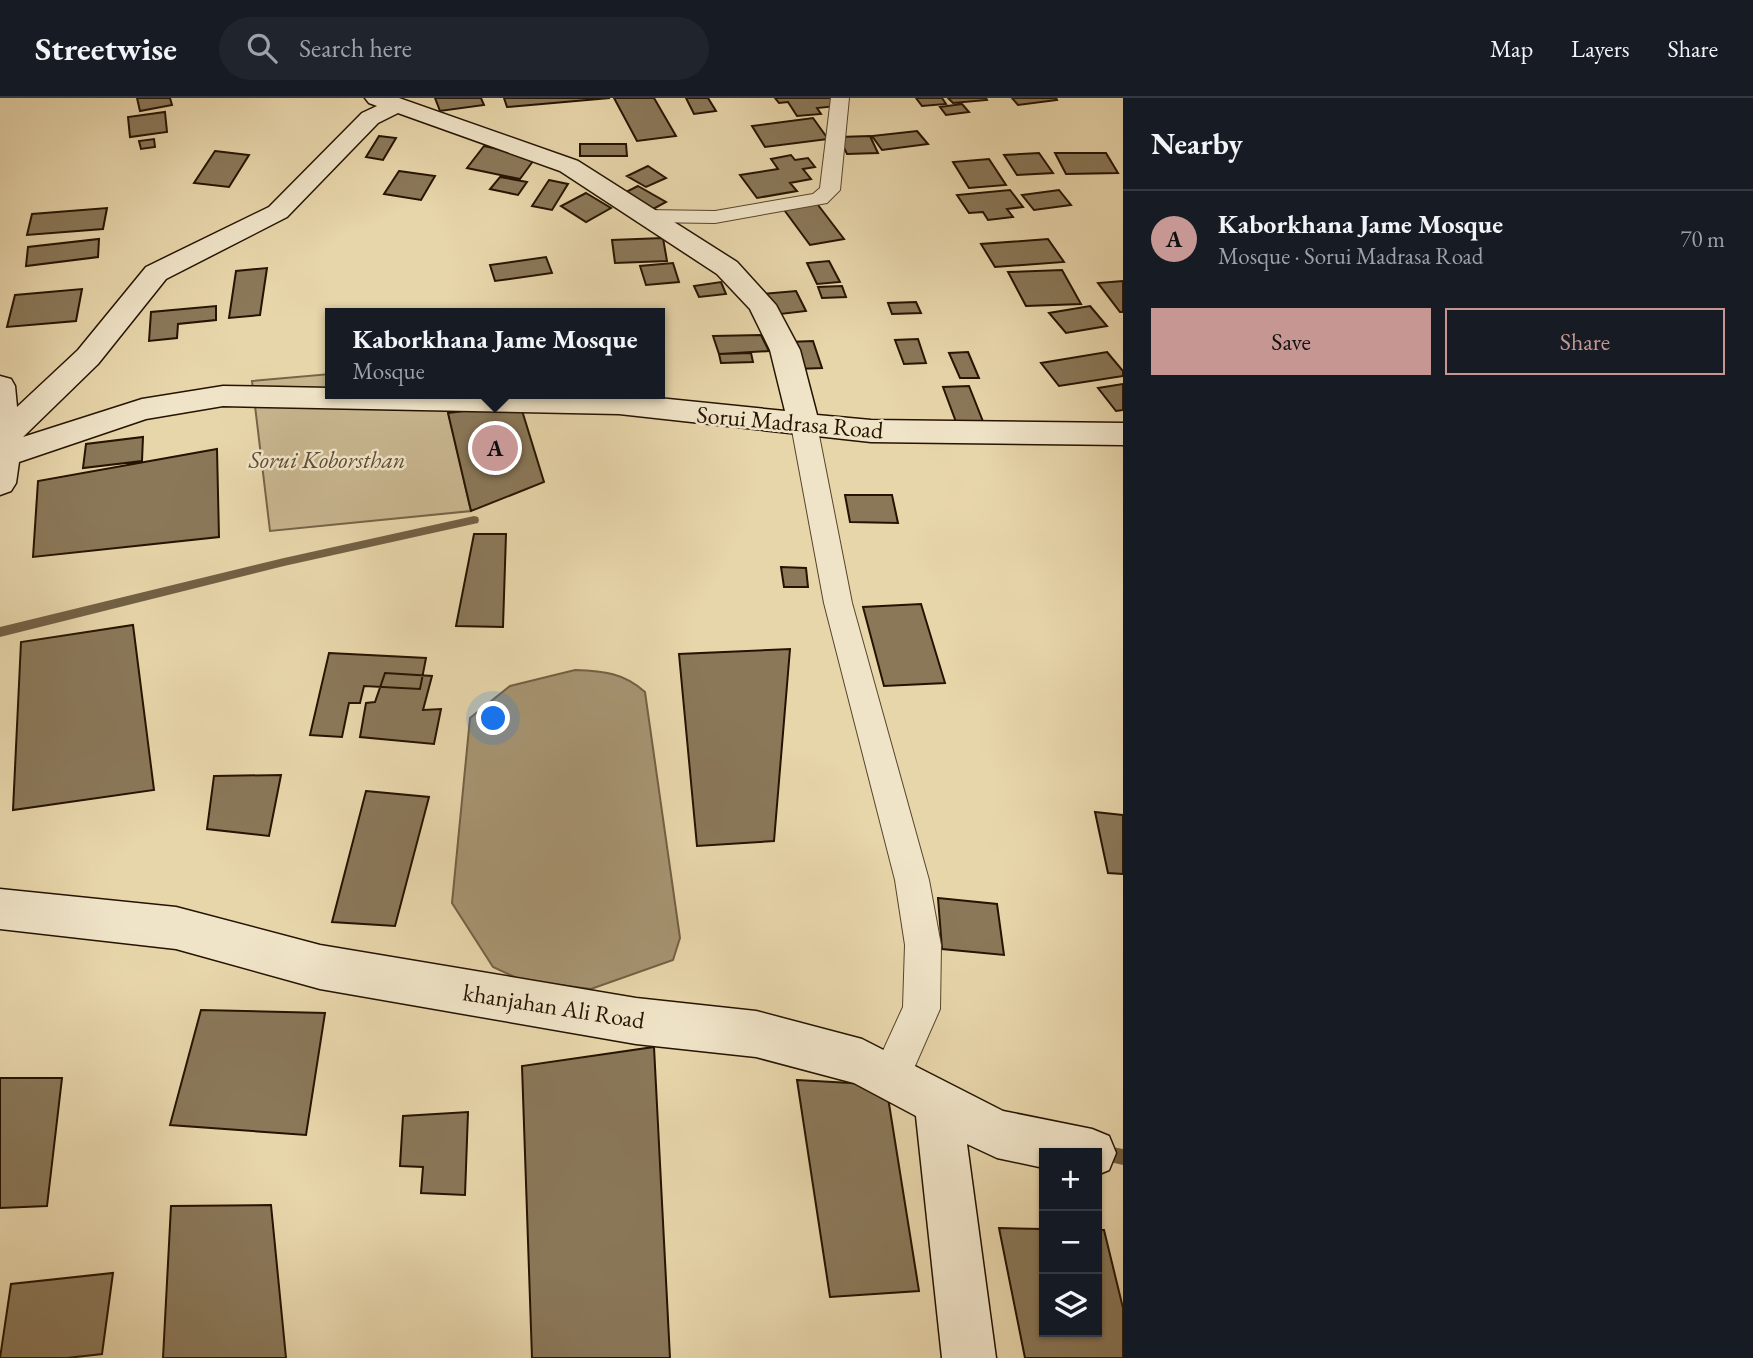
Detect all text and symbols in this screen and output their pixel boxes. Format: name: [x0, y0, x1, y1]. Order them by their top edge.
search box: [219, 17, 709, 80]
text: Streetwise: [35, 27, 177, 70]
icon: search: [243, 29, 281, 67]
text: Search here: [299, 31, 412, 65]
text: Map: [1490, 33, 1533, 64]
text: Layers: [1571, 33, 1630, 64]
text: Share: [1668, 33, 1718, 64]
text: Nearby: [1151, 124, 1243, 163]
text: Kaborkhana Jame Mosque: [1218, 207, 1503, 241]
text: A: [1166, 224, 1182, 254]
text: 70 m: [1680, 224, 1725, 254]
text: Mosque · Sorui Madrasa Road: [1218, 241, 1483, 271]
popup: [325, 308, 665, 399]
button: Save: [1151, 308, 1431, 375]
button: Share: [1445, 308, 1725, 375]
text: Kaborkhana Jame Mosque: [353, 322, 637, 356]
text: Mosque: [353, 356, 425, 386]
street label: Sorui Madrasa Road: [695, 398, 885, 446]
pin: A: [472, 422, 518, 474]
park label: Sorui Koborsthan: [248, 444, 405, 475]
your location: [476, 701, 510, 735]
street label: khanjahan Ali Road: [461, 976, 648, 1036]
map controls: [1039, 1148, 1102, 1337]
button: +: [1039, 1148, 1102, 1211]
button: −: [1039, 1211, 1102, 1274]
button: layers: [1039, 1274, 1102, 1337]

